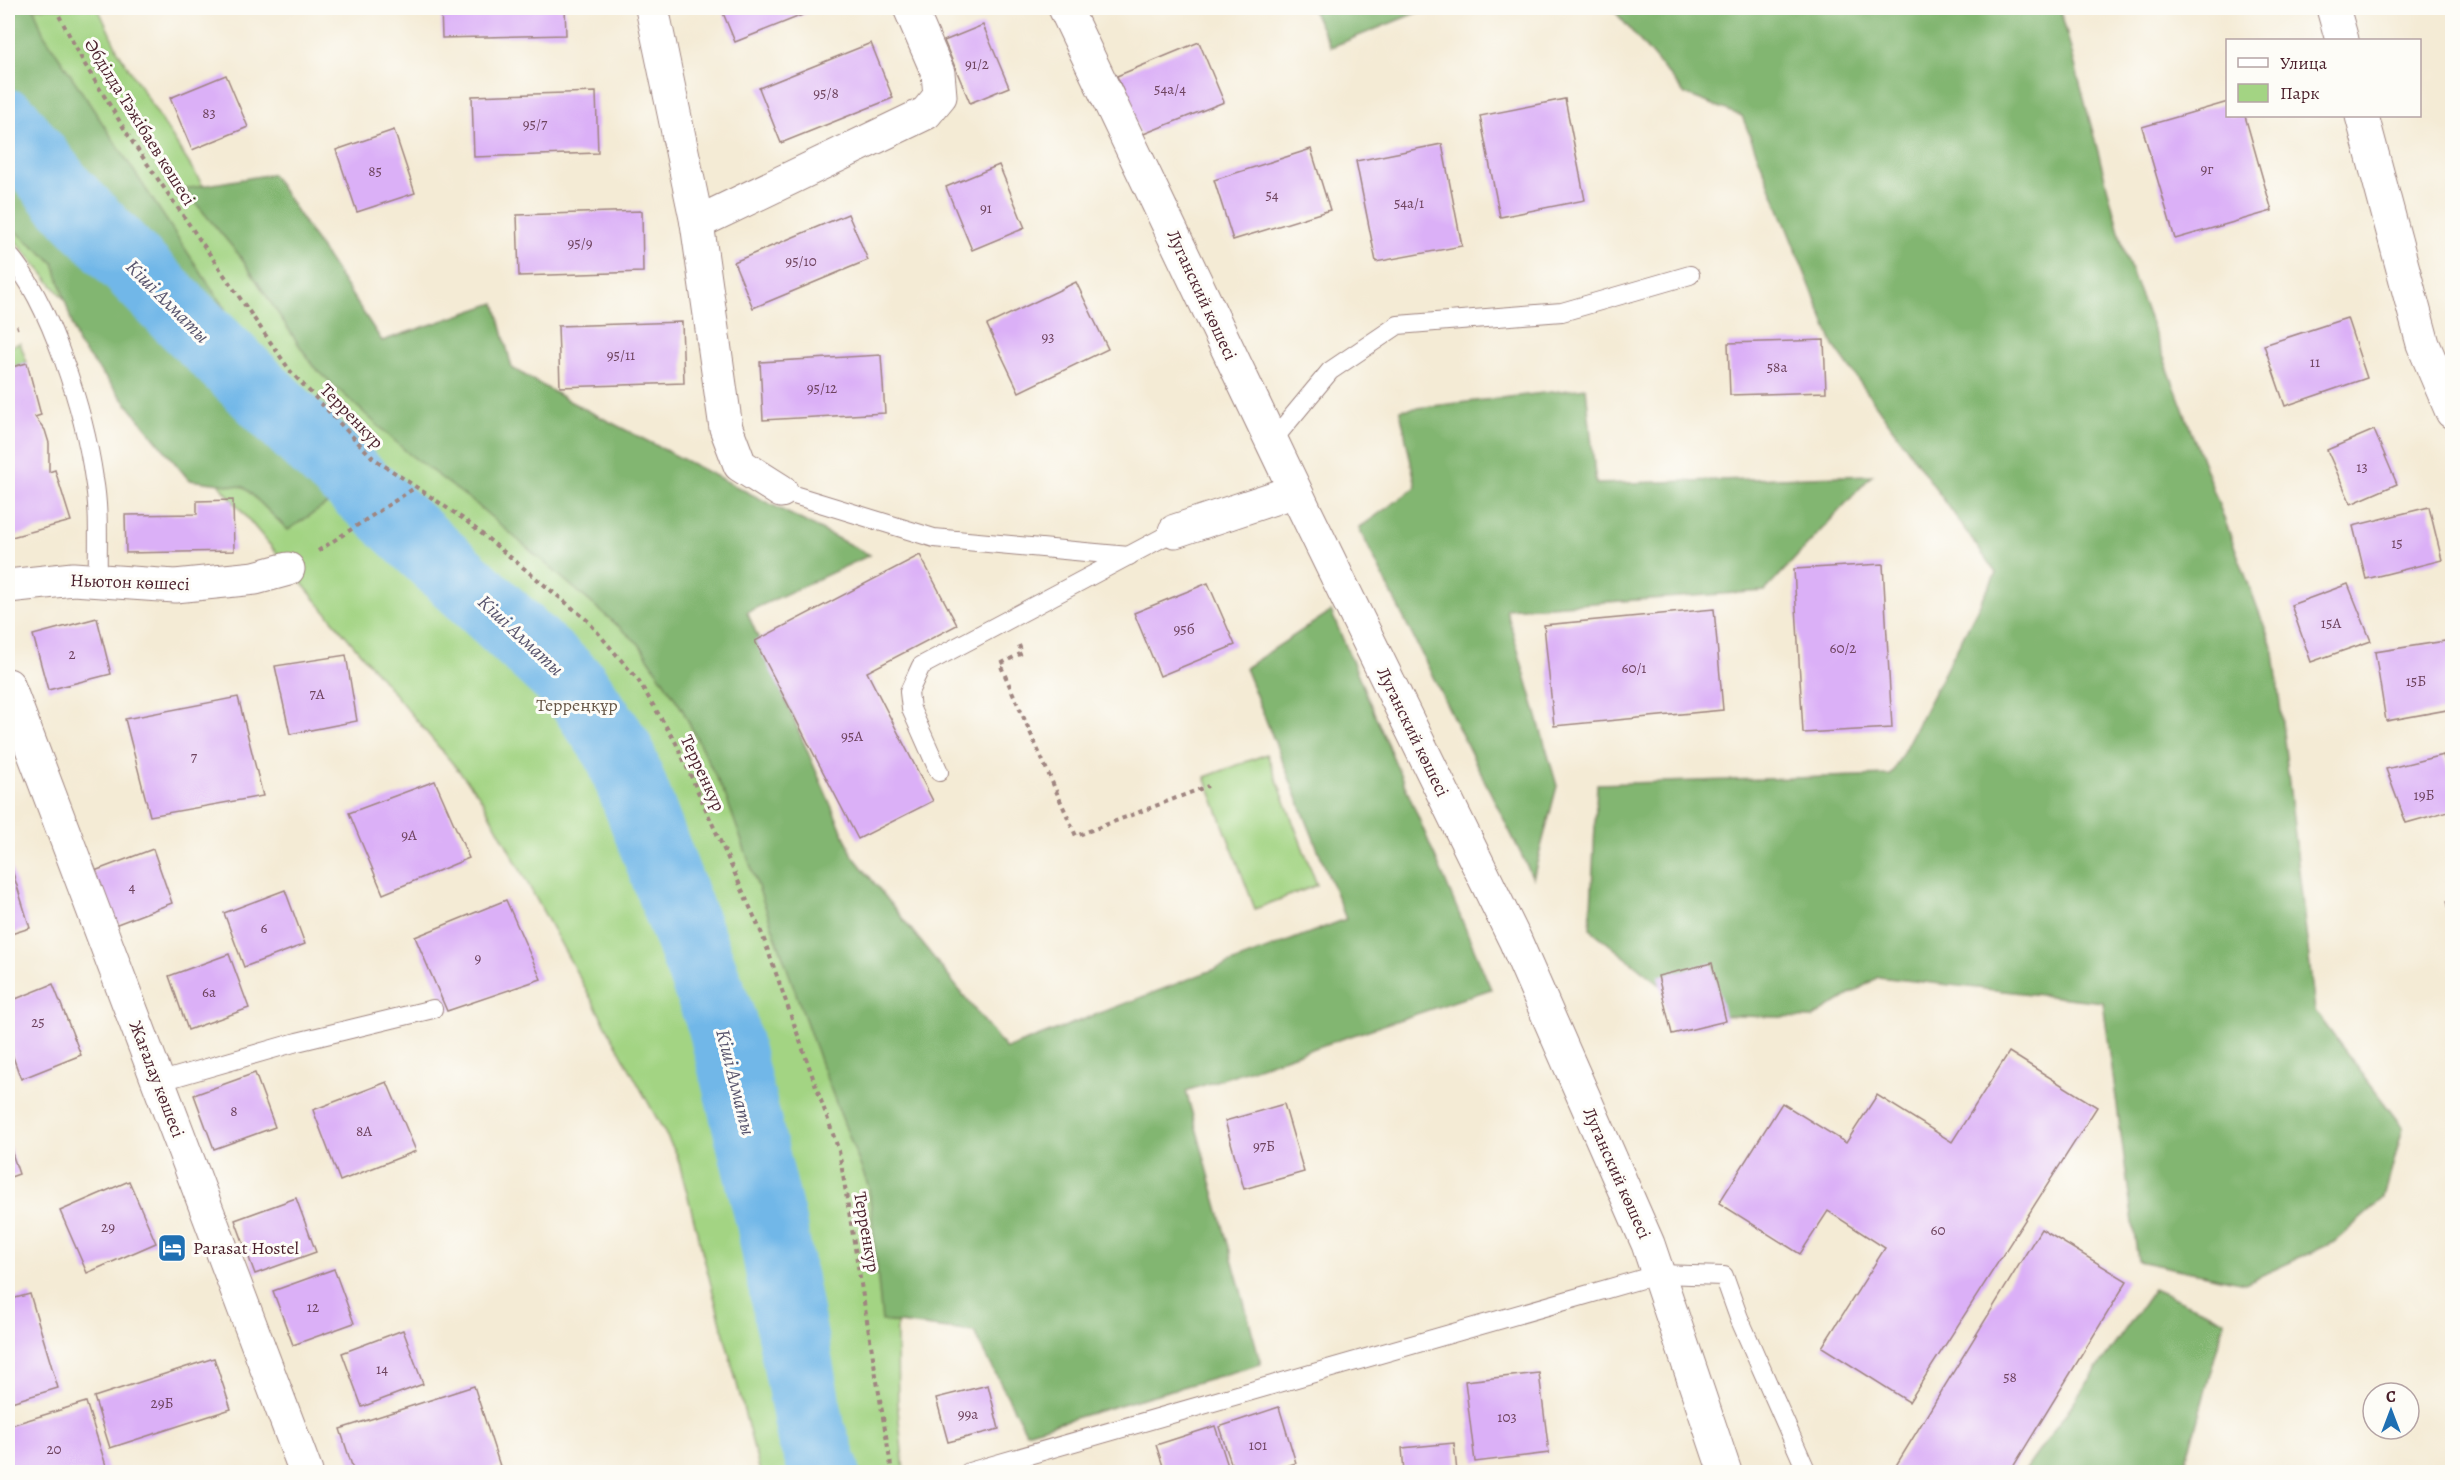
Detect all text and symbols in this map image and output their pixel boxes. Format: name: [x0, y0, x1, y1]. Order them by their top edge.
street label: Әбділда Тәжібаев көшесі: [79, 34, 201, 210]
legend: [2226, 39, 2421, 117]
text: Улица: [2280, 51, 2328, 75]
house number: 91/2: [965, 54, 989, 74]
house number: 54а/4: [1154, 79, 1186, 99]
text: Парк: [2280, 81, 2320, 105]
house number: 95/8: [813, 83, 839, 103]
house number: 83: [202, 103, 216, 123]
house number: 95/7: [523, 114, 548, 134]
house number: 9г: [2200, 159, 2214, 179]
house number: 85: [368, 161, 382, 181]
house number: 54: [1265, 185, 1279, 205]
house number: 54а/1: [1394, 193, 1424, 213]
house number: 91: [980, 198, 992, 218]
street label: Луганский көшесі: [1161, 226, 1243, 364]
house number: 95/9: [567, 233, 593, 253]
house number: 95/10: [785, 251, 817, 271]
water label: Кіші Алматы: [120, 254, 215, 349]
house number: 93: [1041, 327, 1055, 347]
house number: 95/11: [607, 345, 635, 365]
house number: 11: [2310, 352, 2320, 372]
house number: 58а: [1767, 357, 1787, 377]
street label: Терренкур: [315, 378, 389, 454]
house number: 95/12: [807, 378, 837, 398]
house number: 13: [2356, 457, 2368, 477]
house number: 15: [2391, 533, 2403, 553]
street label: Ньютон көшесі: [70, 568, 190, 596]
water label: Кіші Алматы: [472, 589, 569, 682]
house number: 15А: [2321, 613, 2341, 633]
house number: 95б: [1173, 619, 1195, 639]
house number: 60/2: [1830, 638, 1857, 658]
house number: 2: [68, 644, 76, 664]
house number: 60/1: [1622, 658, 1647, 678]
street label: Луганский көшесі: [1371, 663, 1455, 801]
house number: 15Б: [2406, 671, 2426, 691]
house number: 7А: [309, 684, 325, 704]
park label: Терреңқұр: [536, 693, 618, 717]
house number: 95А: [841, 726, 863, 746]
street label: Терренкур: [675, 731, 731, 815]
house number: 7: [191, 747, 198, 767]
house number: 19Б: [2414, 785, 2435, 805]
house number: 9А: [401, 825, 417, 845]
house number: 4: [129, 877, 136, 897]
house number: 6: [261, 918, 268, 938]
house number: 9: [475, 948, 482, 968]
house number: 6а: [202, 982, 216, 1002]
house number: 25: [31, 1012, 45, 1032]
street label: Жағалау көшесі: [124, 1017, 190, 1141]
water label: Кіші Алматы: [709, 1026, 762, 1138]
house number: 8: [230, 1101, 238, 1121]
street label: Луганский көшесі: [1577, 1104, 1657, 1242]
house number: 8А: [356, 1121, 372, 1141]
house number: 97Б: [1253, 1136, 1275, 1156]
street label: Терренкур: [848, 1190, 886, 1274]
house number: 29: [101, 1217, 115, 1237]
house number: 60: [1931, 1220, 1945, 1240]
hotel icon: Parasat Hostel: [156, 1232, 188, 1264]
place label: Parasat Hostel: [193, 1236, 300, 1260]
house number: 12: [307, 1297, 319, 1317]
house number: 14: [376, 1359, 388, 1379]
house number: 58: [2003, 1367, 2017, 1387]
north arrow: [2361, 1381, 2421, 1441]
text: С: [2386, 1386, 2396, 1408]
house number: 29Б: [151, 1393, 174, 1413]
house number: 99а: [958, 1404, 978, 1424]
house number: 103: [1497, 1407, 1517, 1427]
house number: 101: [1249, 1435, 1267, 1455]
house number: 20: [46, 1439, 62, 1459]

